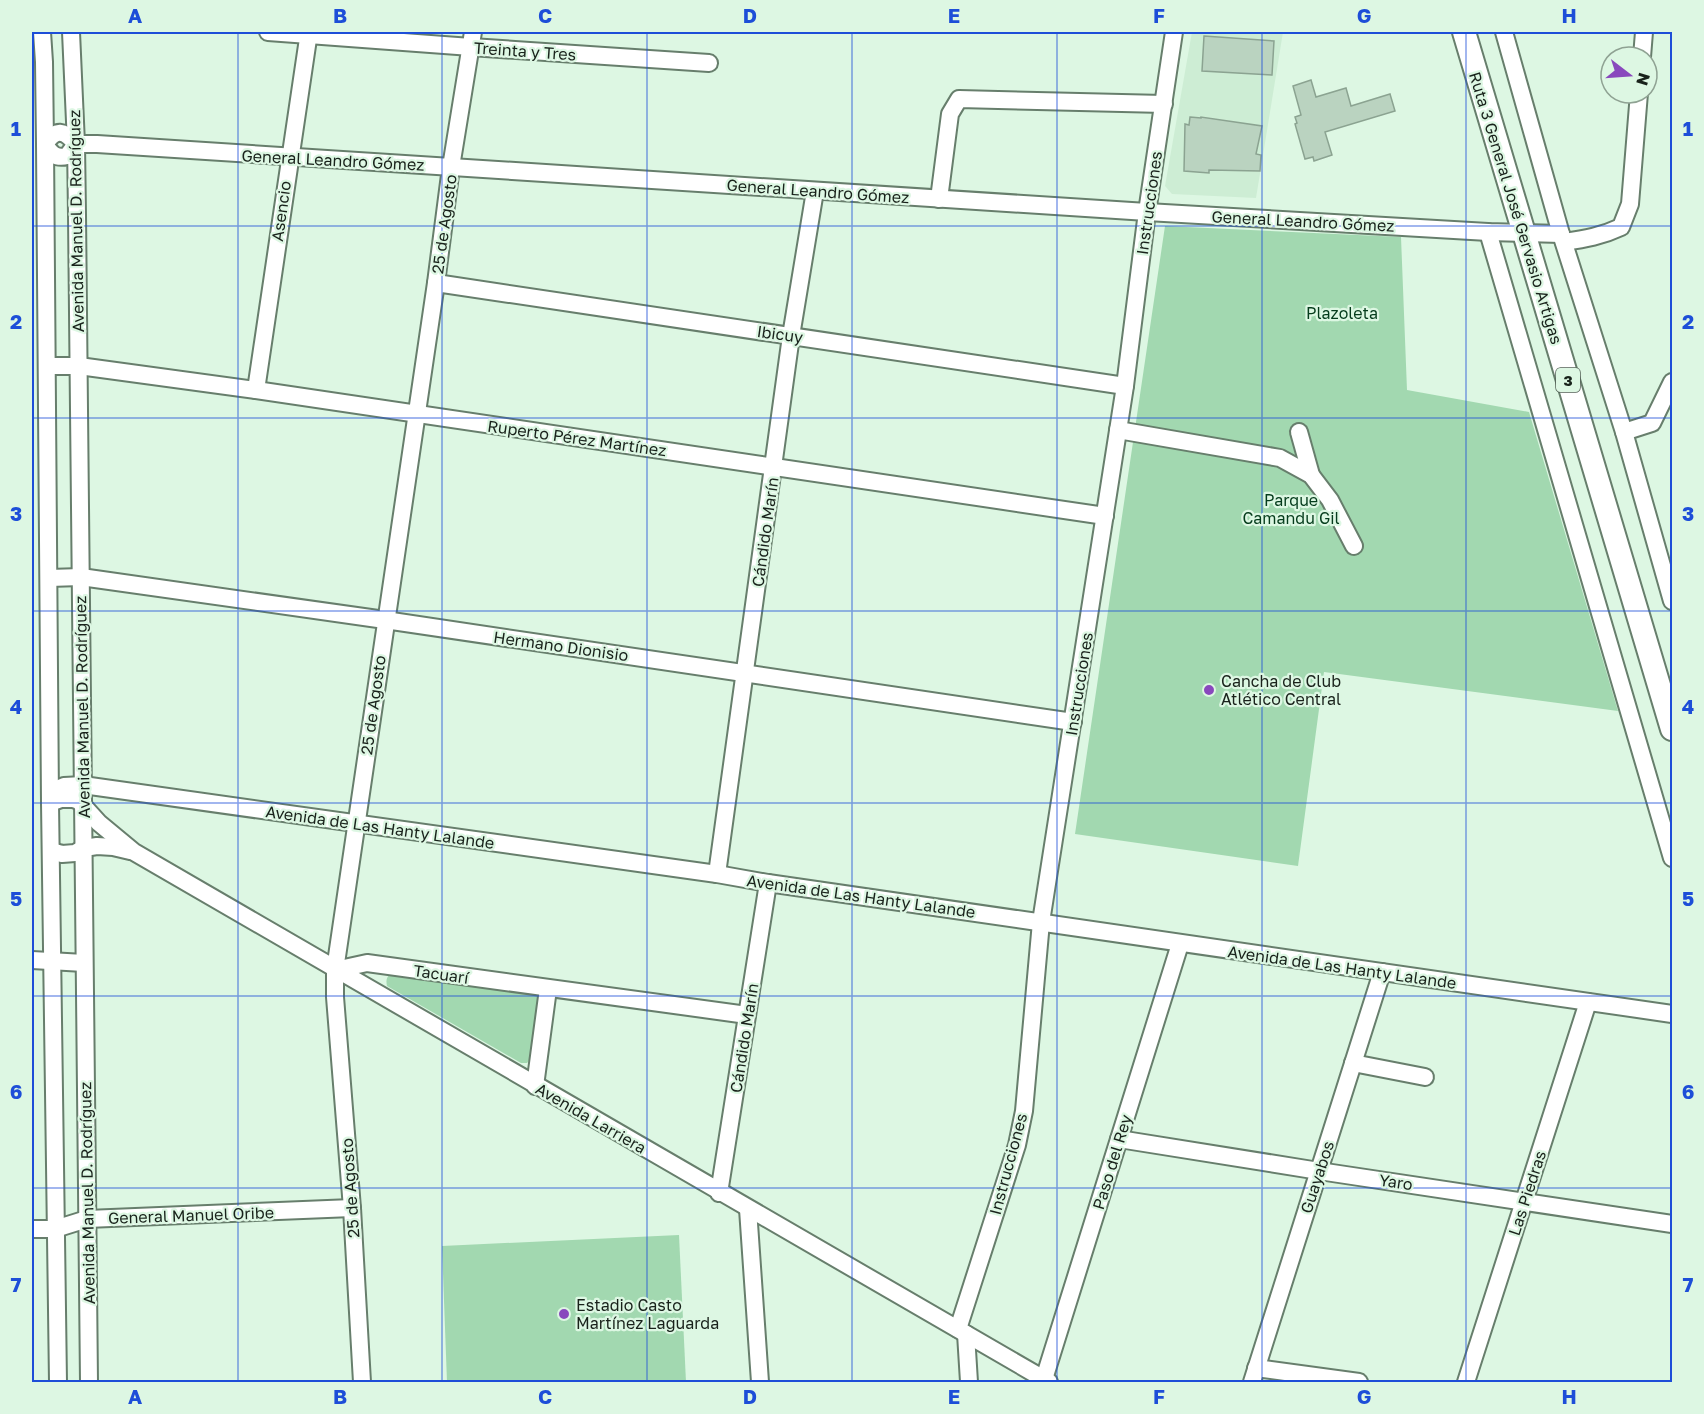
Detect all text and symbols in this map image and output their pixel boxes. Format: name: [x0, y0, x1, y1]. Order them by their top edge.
text: A: [128, 3, 142, 27]
text: B: [333, 3, 347, 27]
text: C: [538, 3, 552, 27]
text: D: [743, 3, 757, 27]
text: E: [948, 3, 960, 27]
text: F: [1153, 3, 1165, 27]
text: G: [1357, 3, 1371, 27]
text: H: [1561, 3, 1577, 27]
street label: Treinta y Tres: [473, 37, 577, 65]
north arrow: [1599, 45, 1659, 105]
street label: Ruta 3 General José Gervasio Artigas: [1465, 69, 1567, 347]
text: N: [1632, 71, 1655, 88]
street label: Avenida Manuel D. Rodríguez: [64, 109, 88, 333]
text: 1: [11, 116, 21, 140]
text: 1: [1683, 116, 1693, 140]
street label: General Leandro Gómez: [241, 145, 425, 175]
street label: Instrucciones: [1132, 150, 1166, 256]
street label: 25 de Agosto: [427, 173, 461, 275]
street label: General Leandro Gómez: [726, 175, 910, 207]
street label: Asencio: [267, 179, 295, 243]
street label: General Leandro Gómez: [1211, 206, 1395, 236]
park label: Plazoleta: [1306, 303, 1378, 323]
text: 2: [10, 309, 22, 333]
text: 2: [1682, 309, 1694, 333]
street label: Ibicuy: [756, 321, 804, 347]
road number: 3: [1556, 368, 1580, 392]
street label: Ruperto Pérez Martínez: [486, 416, 668, 460]
street label: Cándido Marín: [747, 476, 783, 588]
park label: Parque Camandu Gil: [1242, 490, 1340, 528]
text: 3: [10, 501, 22, 525]
text: 3: [1682, 501, 1694, 525]
street label: Avenida Manuel D. Rodríguez: [70, 595, 94, 819]
street label: Hermano Dionisio: [492, 627, 630, 665]
street label: Instrucciones: [1061, 631, 1097, 737]
street label: 25 de Agosto: [356, 654, 390, 756]
place label: Cancha de Club Atlético Central: [1221, 671, 1341, 709]
marker: Cancha de Club Atlético Central: [1202, 683, 1216, 697]
text: 4: [10, 694, 22, 718]
text: 4: [1682, 694, 1694, 718]
street label: Avenida de Las Hanty Lalande: [264, 801, 496, 853]
street label: Avenida de Las Hanty Lalande: [745, 870, 977, 922]
text: 5: [10, 886, 22, 910]
text: 5: [1682, 886, 1694, 910]
street label: Avenida de Las Hanty Lalande: [1226, 941, 1458, 993]
street label: Tacuarí: [412, 960, 472, 988]
street label: Cándido Marín: [725, 982, 763, 1094]
street label: Avenida Larriera: [532, 1078, 650, 1158]
text: 6: [10, 1079, 22, 1103]
text: 6: [1682, 1079, 1694, 1103]
street label: Avenida Manuel D. Rodríguez: [75, 1081, 99, 1305]
street label: Instrucciones: [985, 1111, 1031, 1217]
street label: Paso del Rey: [1088, 1112, 1136, 1212]
street label: 25 de Agosto: [337, 1137, 363, 1239]
street label: Guayabos: [1296, 1138, 1338, 1216]
street label: Las Piedras: [1504, 1148, 1550, 1238]
street label: Yaro: [1378, 1170, 1414, 1194]
street label: General Manuel Oribe: [108, 1202, 274, 1228]
text: 7: [11, 1272, 22, 1296]
text: 7: [1683, 1272, 1694, 1296]
place label: Estadio Casto Martínez Laguarda: [576, 1295, 719, 1333]
marker: Estadio Casto Martínez Laguarda: [557, 1307, 571, 1321]
text: A: [128, 1384, 142, 1408]
text: B: [333, 1384, 347, 1408]
text: C: [538, 1384, 552, 1408]
text: D: [743, 1384, 757, 1408]
text: E: [948, 1384, 960, 1408]
text: F: [1153, 1384, 1165, 1408]
text: G: [1357, 1384, 1371, 1408]
text: H: [1561, 1384, 1577, 1408]

